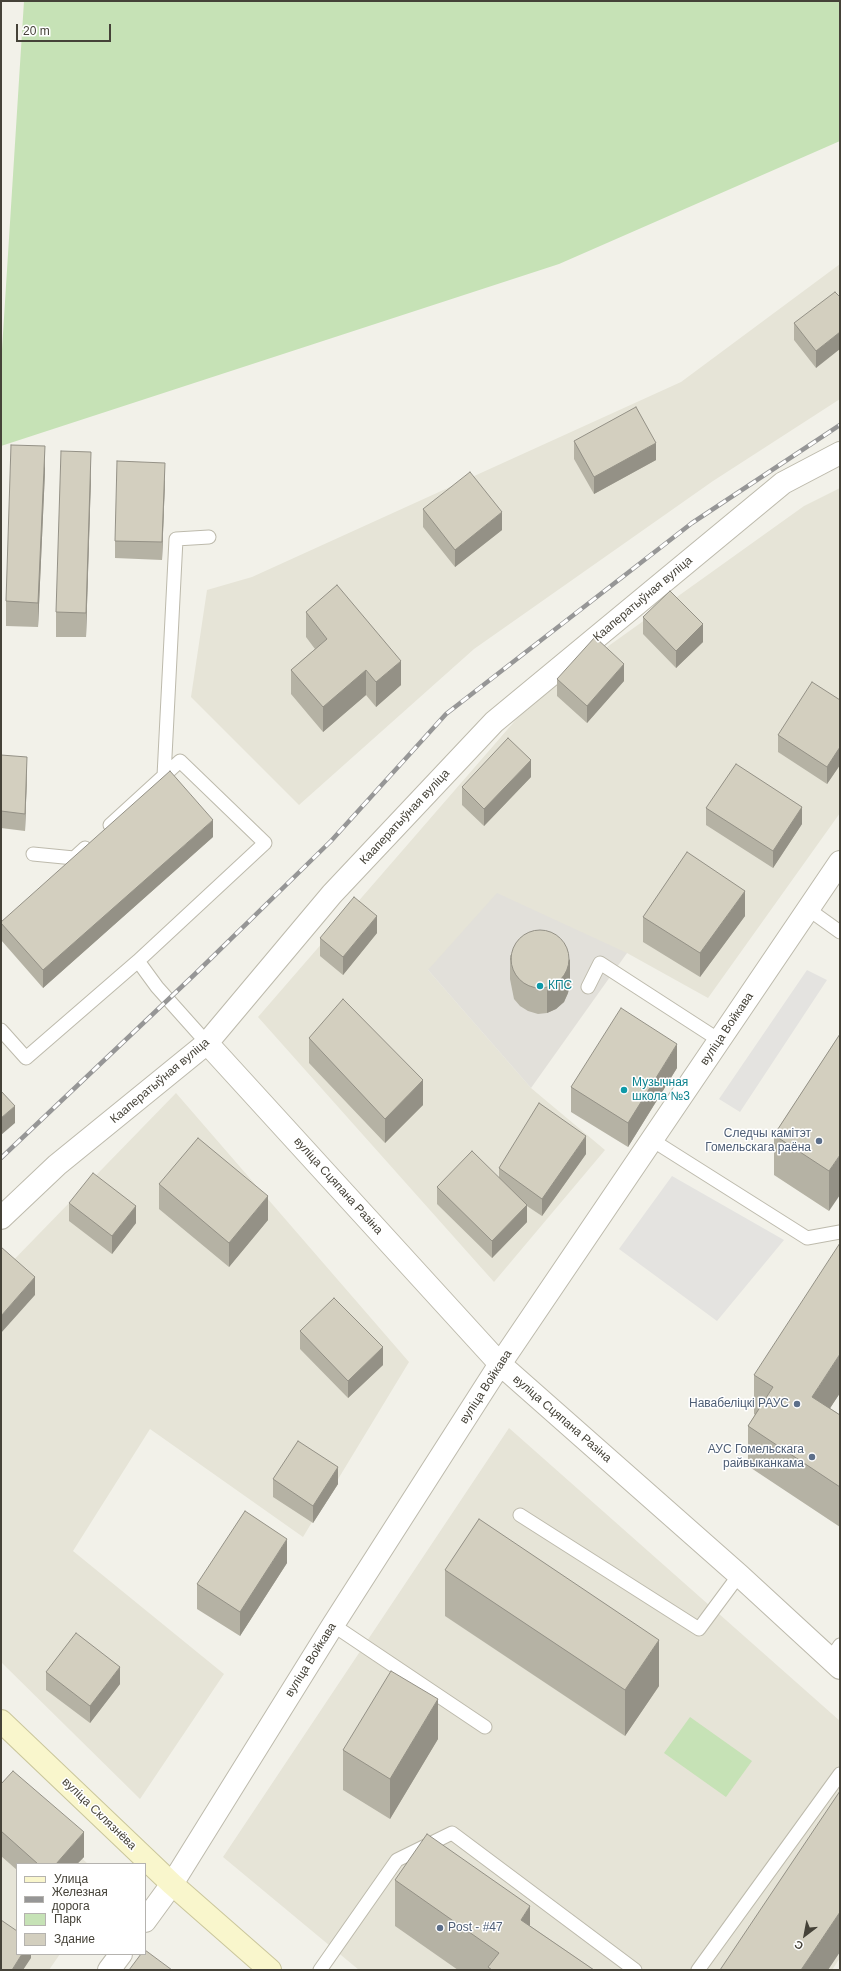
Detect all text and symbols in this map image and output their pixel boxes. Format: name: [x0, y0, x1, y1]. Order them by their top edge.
scale bar: [18, 16, 113, 42]
text: 20 m: [23, 24, 50, 38]
street label: Кааператыўная вуліца: [591, 553, 695, 645]
street label: Кааператыўная вуліца: [357, 766, 453, 868]
place label: КПС: [548, 979, 572, 993]
marker: КПС: [535, 981, 545, 991]
street label: вуліца Войкава: [697, 990, 757, 1068]
street label: Кааператыўная вуліца: [108, 1035, 212, 1127]
place label: Музычная школа №3: [632, 1076, 690, 1104]
marker: Музычная школа №3: [619, 1085, 629, 1095]
place label: Следчы камітэт Гомельскага раёна: [705, 1127, 811, 1155]
street label: вуліца Сцяпана Разіна: [291, 1134, 385, 1238]
marker: Следчы камітэт Гомельскага раёна: [814, 1136, 824, 1146]
street label: вуліца Войкава: [457, 1347, 515, 1427]
street label: вуліца Сцяпана Разіна: [510, 1372, 614, 1466]
place label: Навабеліцкі РАУС: [689, 1397, 789, 1411]
marker: Навабеліцкі РАУС: [792, 1399, 802, 1409]
place label: АУС Гомельскага райвыканкама: [708, 1443, 804, 1471]
marker: АУС Гомельскага райвыканкама: [807, 1452, 817, 1462]
street label: вуліца Войкава: [282, 1620, 340, 1700]
street label: вуліца Склязнёва: [59, 1775, 139, 1853]
legend: [16, 1863, 146, 1955]
text: Улица: [54, 1872, 88, 1886]
text: Железная дорога: [52, 1885, 108, 1913]
text: Парк: [54, 1912, 81, 1926]
north arrow: [785, 1915, 825, 1955]
place label: Post - #47: [448, 1921, 503, 1935]
marker: Post - #47: [435, 1923, 445, 1933]
text: Здание: [54, 1932, 95, 1946]
text: С: [792, 1938, 805, 1952]

